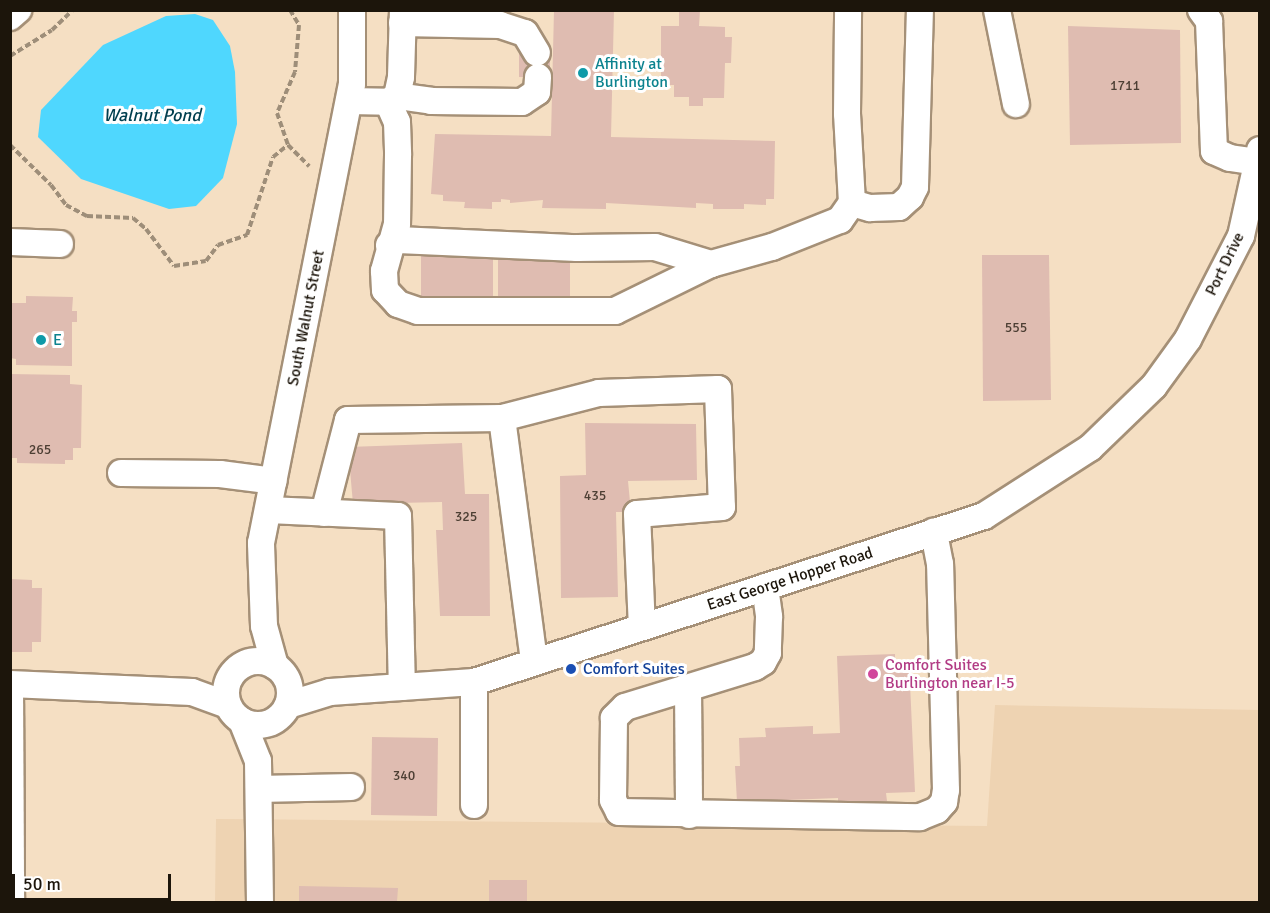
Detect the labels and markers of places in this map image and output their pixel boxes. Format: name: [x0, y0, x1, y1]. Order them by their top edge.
place label: Affinity at Burlington: [595, 54, 668, 92]
marker: Affinity at Burlington: [576, 66, 590, 80]
place label: E: [53, 330, 62, 350]
marker: E: [34, 333, 48, 347]
place label: Comfort Suites Burlington near I-5: [885, 655, 1015, 693]
place label: Comfort Suites: [583, 659, 685, 679]
marker: Comfort Suites: [564, 662, 578, 676]
marker: Comfort Suites Burlington near I-5: [866, 667, 880, 681]

